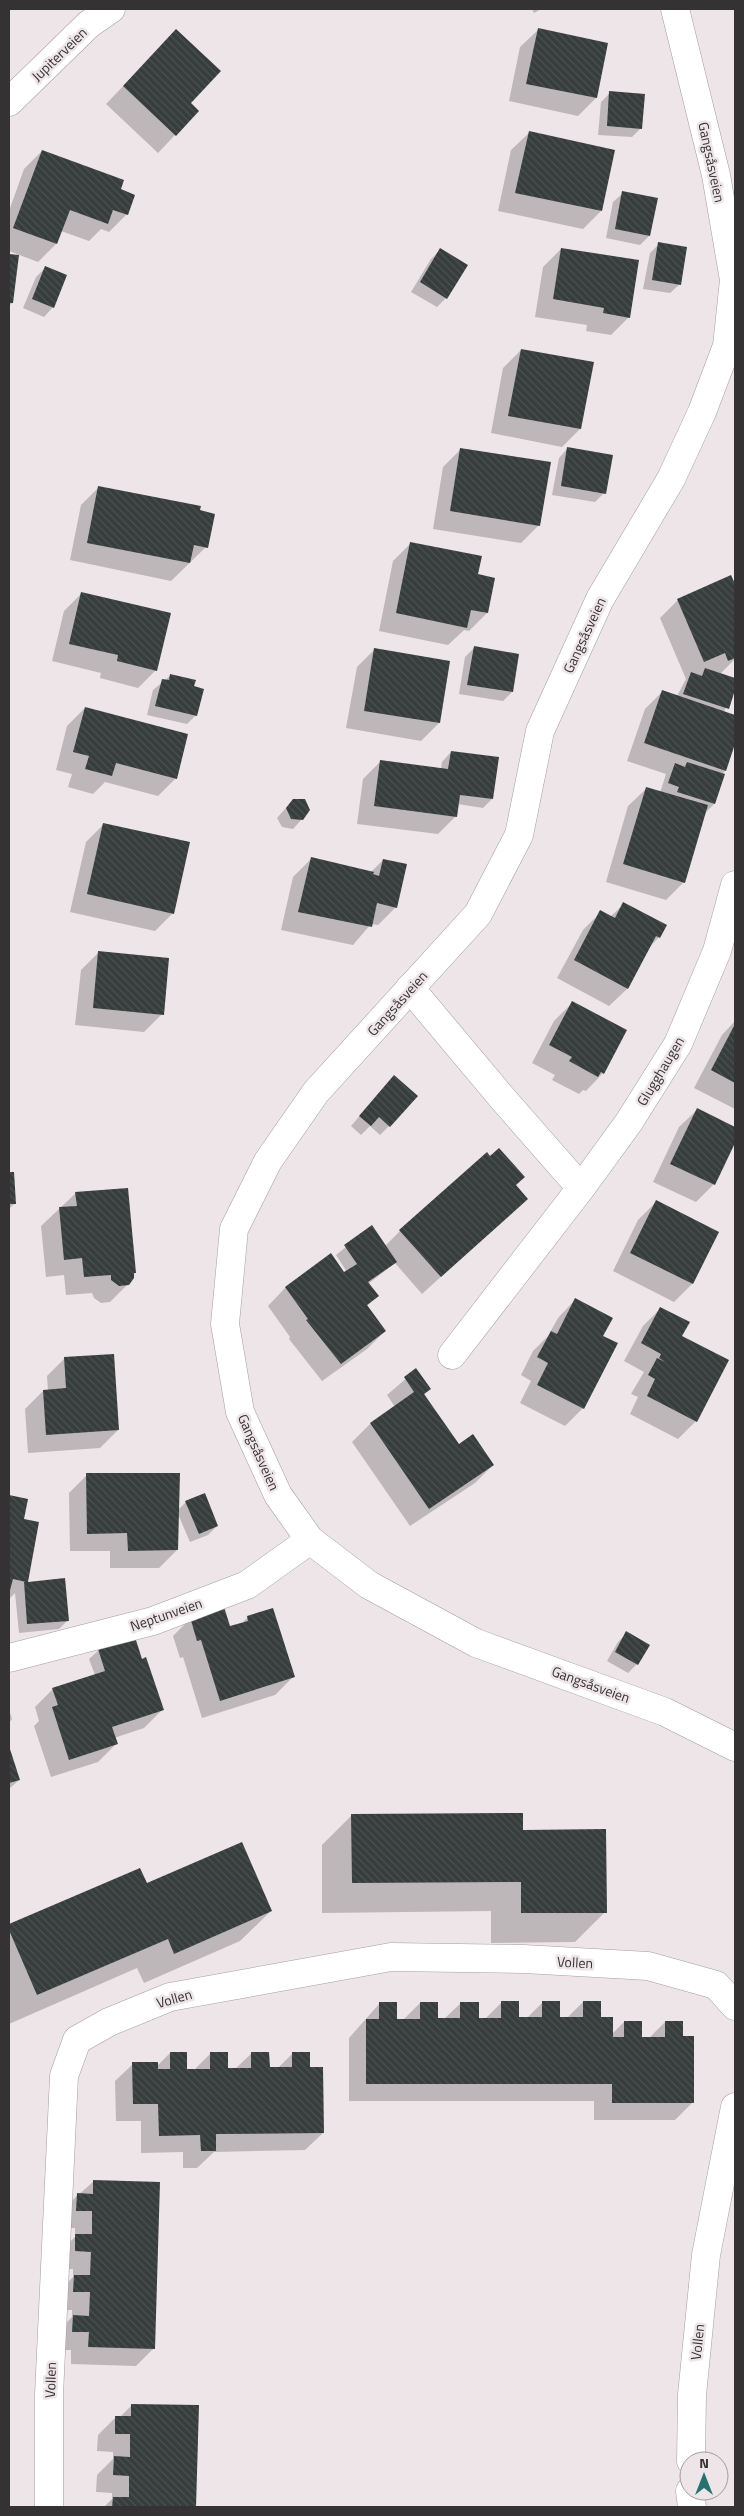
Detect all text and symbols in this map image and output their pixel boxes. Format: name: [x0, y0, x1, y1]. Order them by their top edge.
street label: Jupiterveien: [26, 22, 92, 86]
street label: Gangsåsveien: [693, 120, 731, 204]
street label: Gangsåsveien: [557, 594, 611, 676]
street label: Gangsåsveien: [362, 966, 432, 1040]
street label: Glugghaugen: [631, 1032, 689, 1110]
street label: Gangsåsveien: [233, 1410, 285, 1494]
street label: Neptunveien: [127, 1592, 205, 1636]
street label: Gangsåsveien: [549, 1660, 633, 1708]
street label: Vollen: [556, 1951, 594, 1973]
street label: Vollen: [154, 1983, 194, 2013]
street label: Vollen: [685, 2323, 709, 2361]
street label: Vollen: [39, 2362, 61, 2398]
north arrow: [679, 2451, 729, 2501]
text: N: [699, 2452, 709, 2473]

